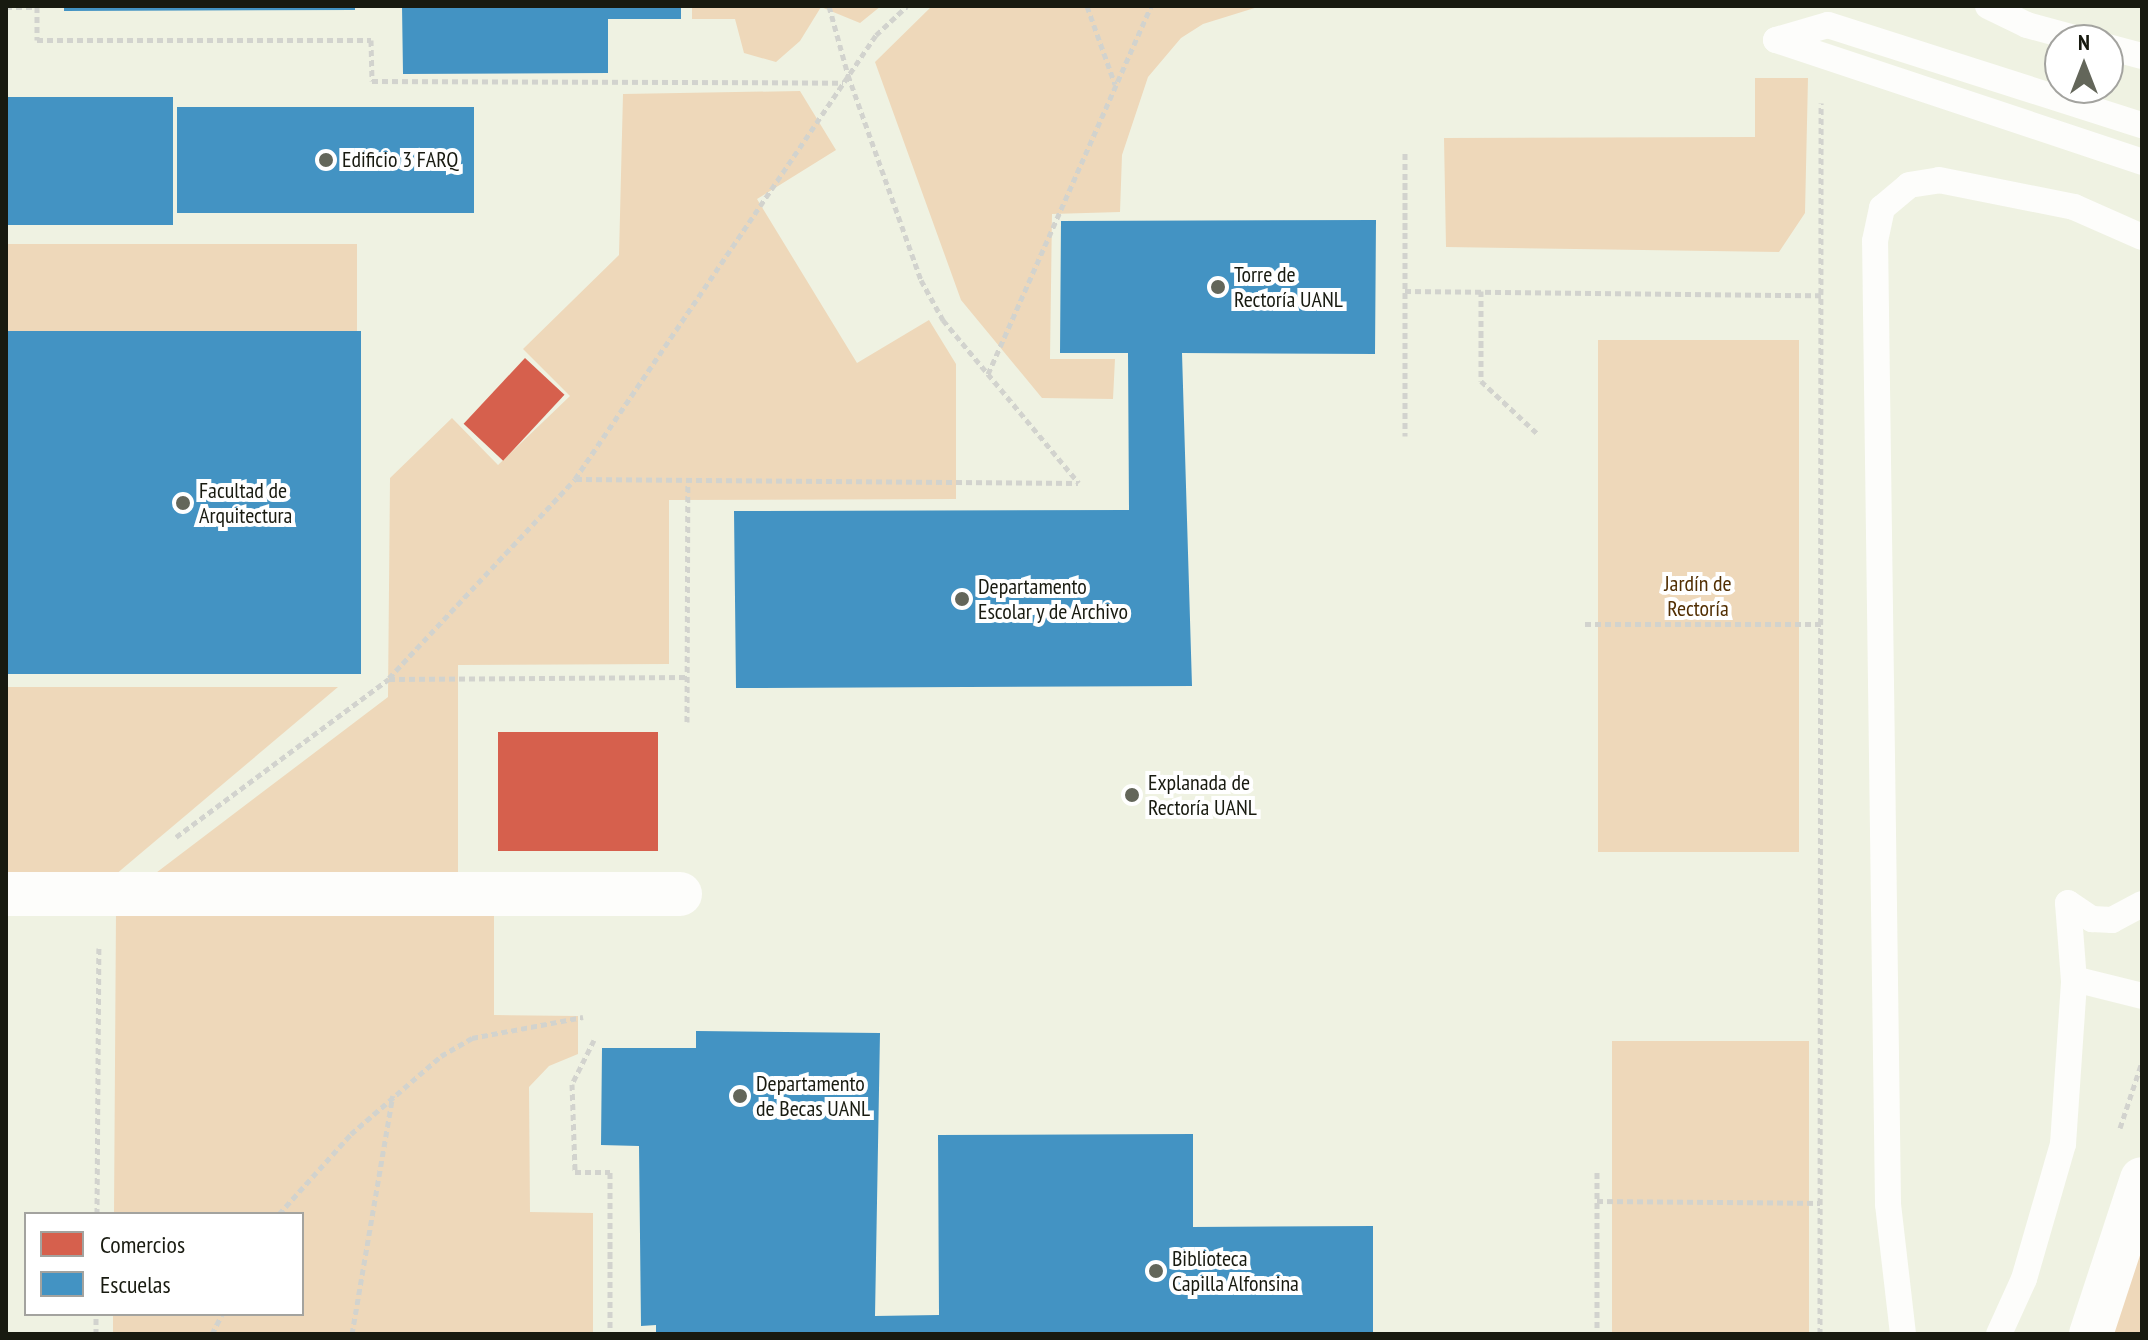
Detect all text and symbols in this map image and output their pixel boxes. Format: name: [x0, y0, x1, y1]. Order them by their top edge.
north arrow: [2044, 24, 2124, 104]
text: N: [2078, 28, 2090, 56]
place label: Edificio 3 FARQ: [342, 147, 458, 173]
marker: Edificio 3 FARQ: [317, 151, 335, 169]
place label: Torre de Rectoría UANL: [1234, 261, 1343, 312]
marker: Torre de Rectoría UANL: [1209, 278, 1227, 296]
place label: Facultad de Arquitectura: [199, 477, 292, 528]
marker: Facultad de Arquitectura: [174, 494, 192, 512]
park label: Jardín de Rectoría: [1664, 570, 1732, 622]
place label: Departamento Escolar y de Archivo: [978, 573, 1129, 624]
marker: Departamento Escolar y de Archivo: [953, 590, 971, 608]
place label: Explanada de Rectoría UANL: [1148, 769, 1257, 820]
marker: Explanada de Rectoría UANL: [1123, 786, 1141, 804]
place label: Departamento de Becas UANL: [756, 1070, 870, 1122]
marker: Departamento de Becas UANL: [731, 1087, 749, 1105]
legend: [24, 1212, 304, 1316]
text: Comercios: [100, 1229, 185, 1260]
place label: Biblioteca Capilla Alfonsina: [1172, 1245, 1299, 1296]
marker: Biblioteca Capilla Alfonsina: [1147, 1262, 1165, 1280]
text: Escuelas: [100, 1269, 171, 1300]

